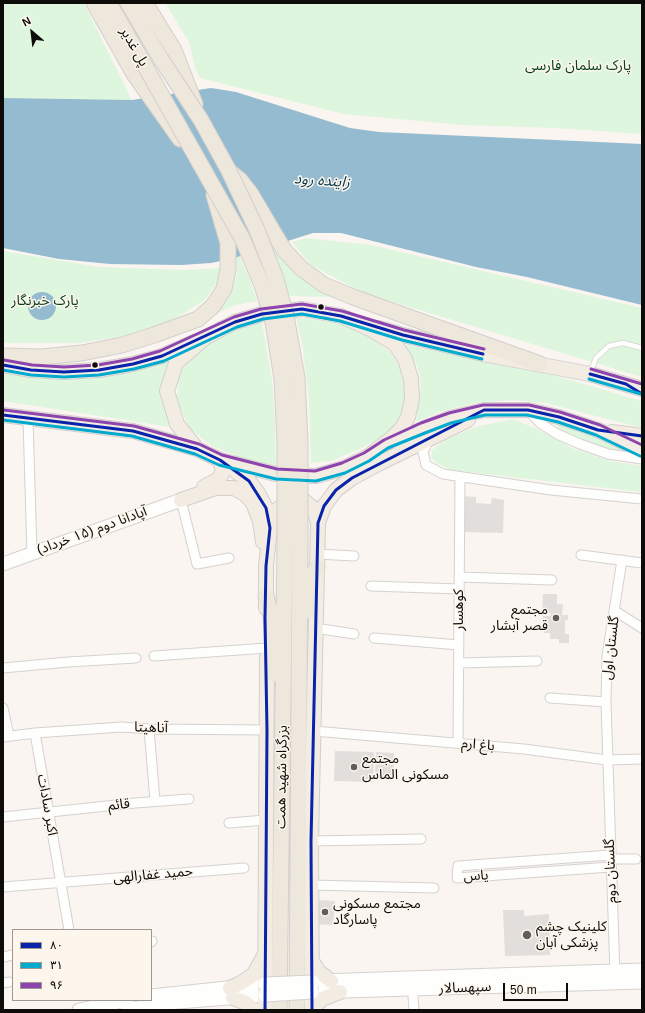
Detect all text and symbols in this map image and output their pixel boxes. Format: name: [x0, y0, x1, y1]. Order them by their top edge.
north arrow: [12, 12, 52, 52]
text: N: [20, 14, 33, 29]
street label: پل غدیر: [116, 24, 152, 70]
park label: پارک سلمان فارسی: [525, 58, 631, 74]
water label: زاینده رود: [293, 170, 351, 192]
park label: پارک خبرنگار: [11, 293, 79, 309]
unlabelled marker: [316, 302, 326, 312]
unlabelled marker: [90, 360, 100, 370]
street label: آپادانا دوم (۱۵ خرداد): [35, 503, 149, 559]
street label: کوهسار: [451, 589, 467, 631]
place label: مجتمع قصر آبشار: [491, 602, 548, 634]
marker: مجتمع قصر آبشار: [551, 613, 561, 623]
street label: گلستان اول: [599, 615, 623, 681]
street label: آناهیتا: [134, 719, 168, 737]
street label: بزرگراه شهید همت: [273, 725, 291, 829]
street label: باغ ارم: [461, 735, 495, 755]
place label: مجتمع مسکونی الماس: [362, 751, 449, 784]
marker: مجتمع مسکونی الماس: [349, 762, 359, 772]
street label: اکبر سادات: [33, 773, 61, 837]
street label: قائم: [107, 795, 131, 815]
street label: گلستان دوم: [601, 839, 621, 903]
street label: حمید غفارالهی: [112, 863, 194, 887]
street label: یاس: [463, 867, 489, 885]
place label: مجتمع مسکونی پاسارگاد: [333, 896, 421, 928]
marker: مجتمع مسکونی پاسارگاد: [320, 907, 330, 917]
place label: کلینیک چشم پزشکی آبان: [536, 919, 607, 952]
legend: [12, 929, 152, 1001]
marker: کلینیک چشم پزشکی آبان: [521, 929, 533, 941]
text: ۸۰: [50, 938, 63, 952]
text: ۳۱: [50, 958, 63, 972]
scale bar: [505, 975, 570, 1001]
text: ۹۶: [50, 978, 63, 992]
street label: سپهسالار: [438, 979, 492, 997]
text: 50 m: [510, 983, 537, 997]

